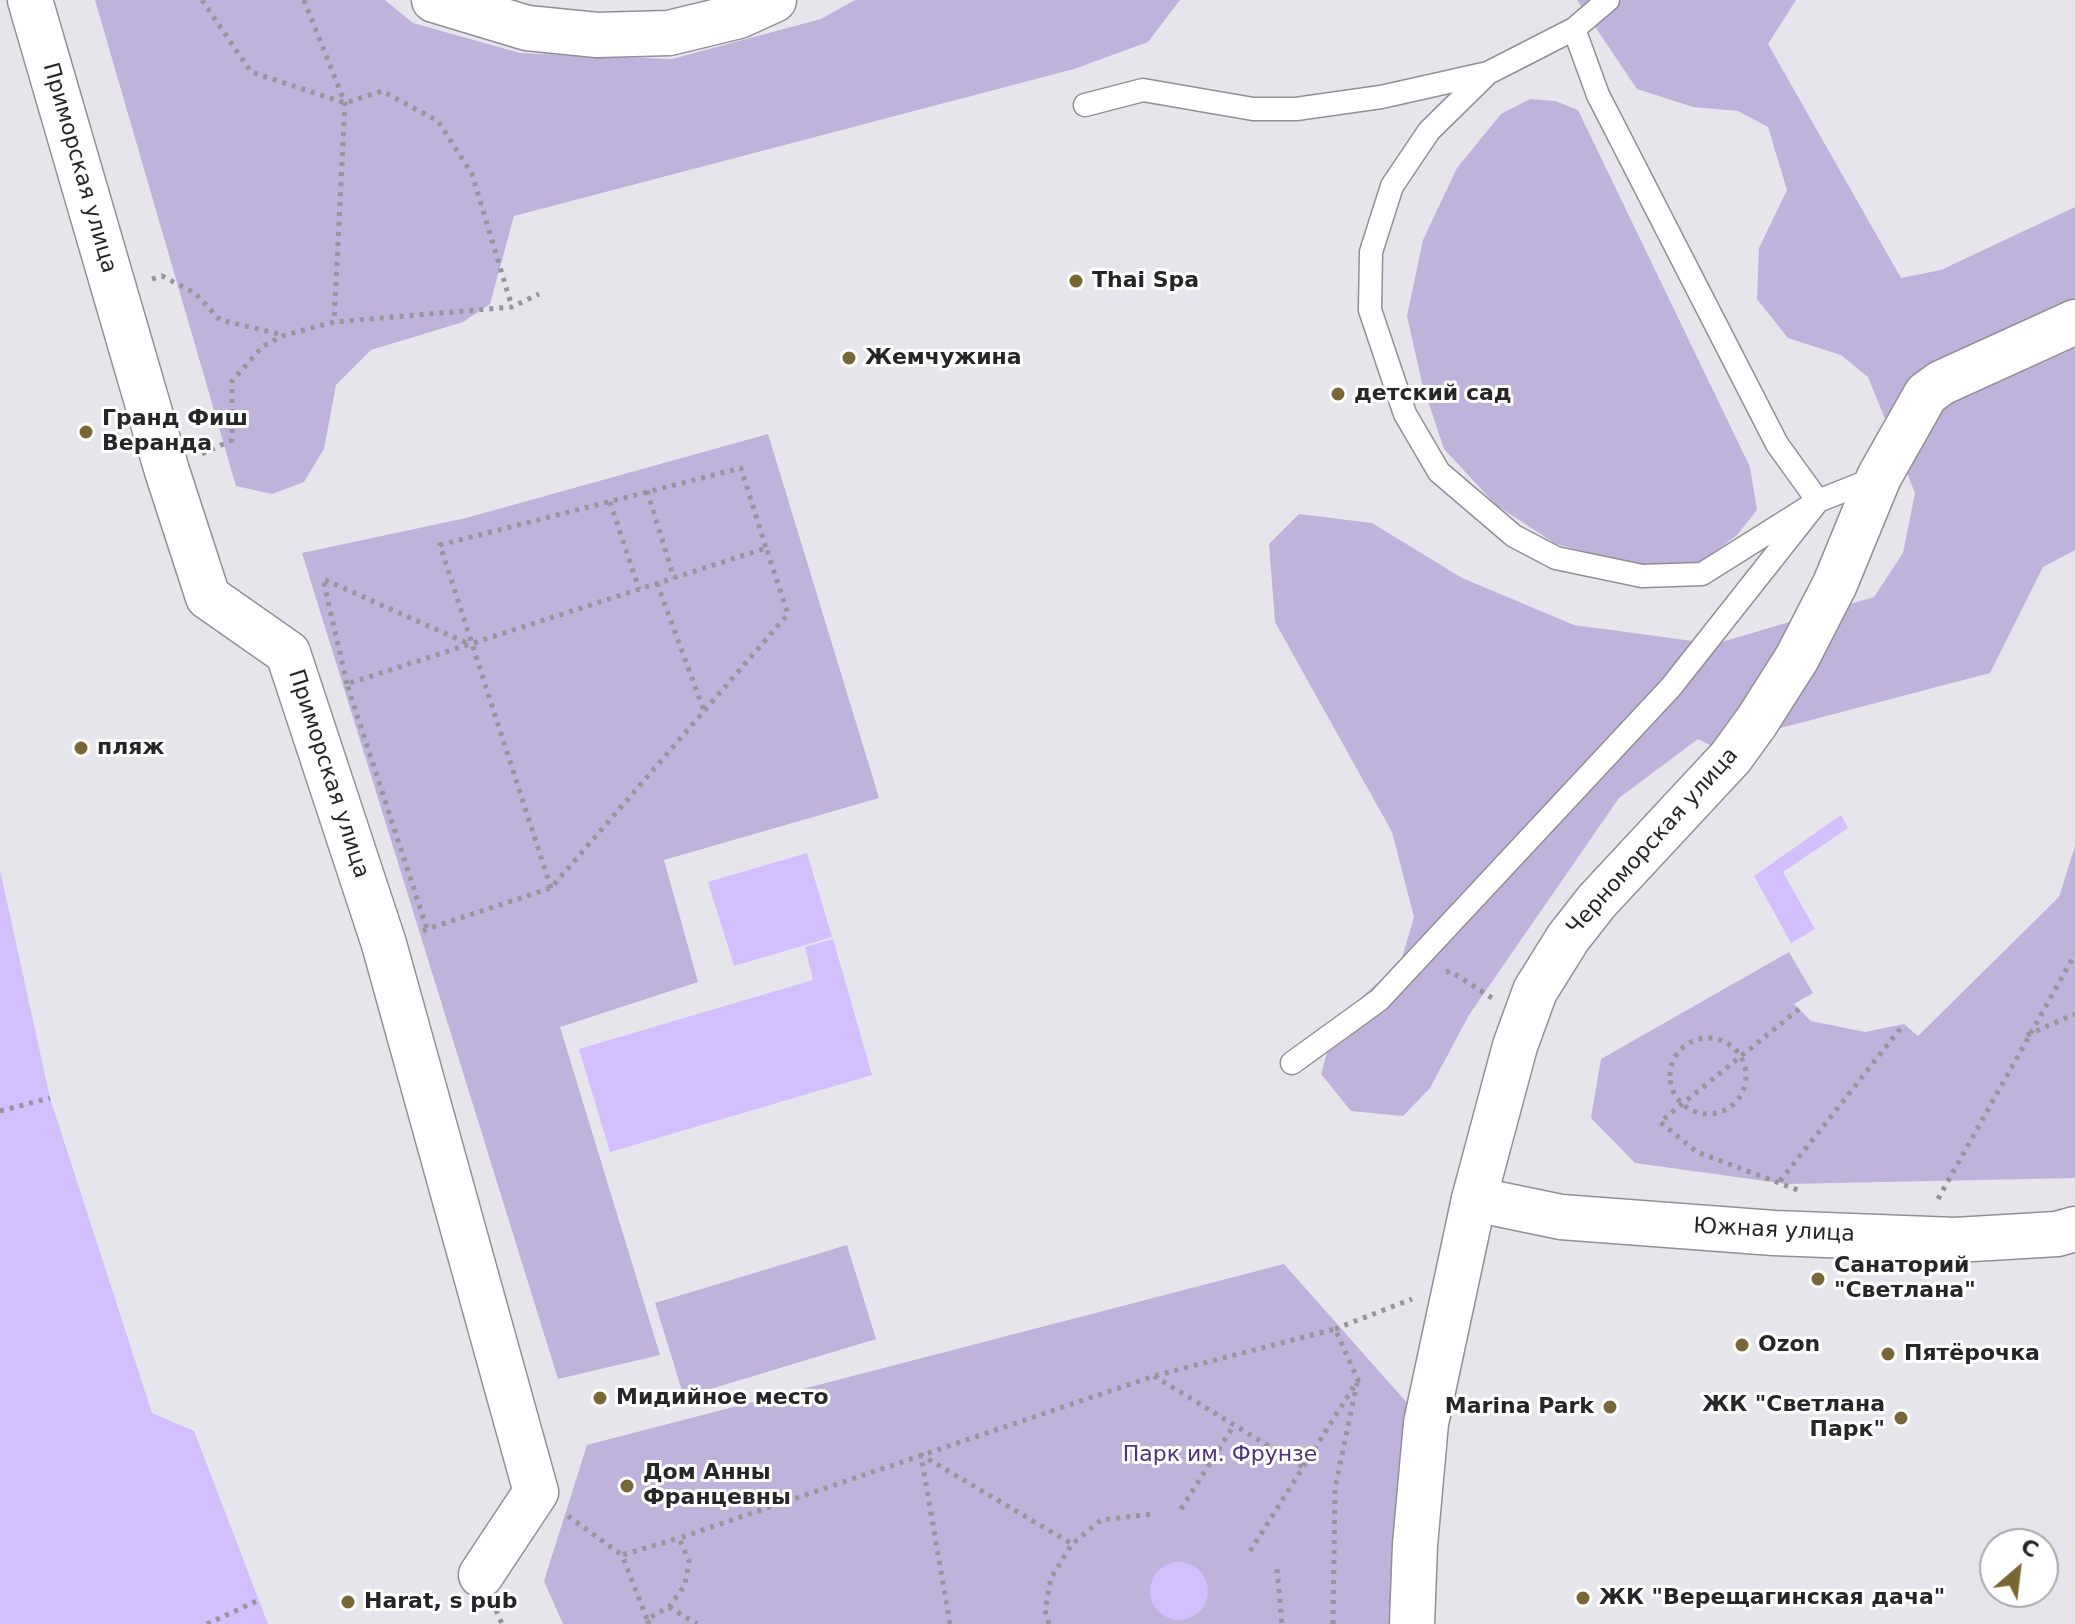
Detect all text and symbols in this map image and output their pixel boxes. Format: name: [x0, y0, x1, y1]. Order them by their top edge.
street label: Приморская улица: [36, 60, 122, 276]
place label: Thai Spa: [1092, 268, 1199, 294]
marker: Thai Spa: [1067, 272, 1085, 290]
place label: Жемчужина: [865, 345, 1022, 371]
marker: Жемчужина: [840, 349, 858, 367]
place label: детский сад: [1354, 381, 1512, 407]
marker: детский сад: [1329, 385, 1347, 403]
place label: Гранд Фиш Веранда: [102, 406, 248, 458]
marker: Гранд Фиш Веранда: [77, 423, 95, 441]
street label: Приморская улица: [282, 666, 374, 882]
place label: пляж: [97, 735, 164, 761]
marker: пляж: [72, 739, 90, 757]
street label: Черноморская улица: [1562, 743, 1744, 941]
street label: Южная улица: [1693, 1214, 1855, 1248]
place label: Санаторий "Светлана": [1834, 1253, 1976, 1304]
marker: Санаторий "Светлана": [1809, 1270, 1827, 1288]
place label: Ozon: [1758, 1332, 1820, 1358]
marker: Ozon: [1733, 1336, 1751, 1354]
place label: Пятёрочка: [1904, 1341, 2040, 1367]
marker: Пятёрочка: [1879, 1345, 1897, 1363]
place label: Мидийное место: [616, 1385, 829, 1411]
marker: Мидийное место: [591, 1389, 609, 1407]
place label: ЖК "Светлана Парк": [1702, 1392, 1885, 1444]
place label: Marina Park: [1445, 1394, 1594, 1420]
marker: Marina Park: [1601, 1398, 1619, 1416]
marker: ЖК "Светлана Парк": [1892, 1409, 1910, 1427]
park label: Парк им. Фрунзе: [1123, 1442, 1317, 1468]
place label: Дом Анны Францевны: [643, 1460, 791, 1512]
marker: Дом Анны Францевны: [618, 1477, 636, 1495]
north arrow: [1979, 1528, 2059, 1608]
text: С: [2017, 1533, 2043, 1563]
place label: ЖК "Верещагинская дача": [1599, 1585, 1945, 1611]
place label: Harat, s pub: [364, 1589, 517, 1615]
marker: ЖК "Верещагинская дача": [1574, 1589, 1592, 1607]
marker: Harat, s pub: [339, 1593, 357, 1611]

